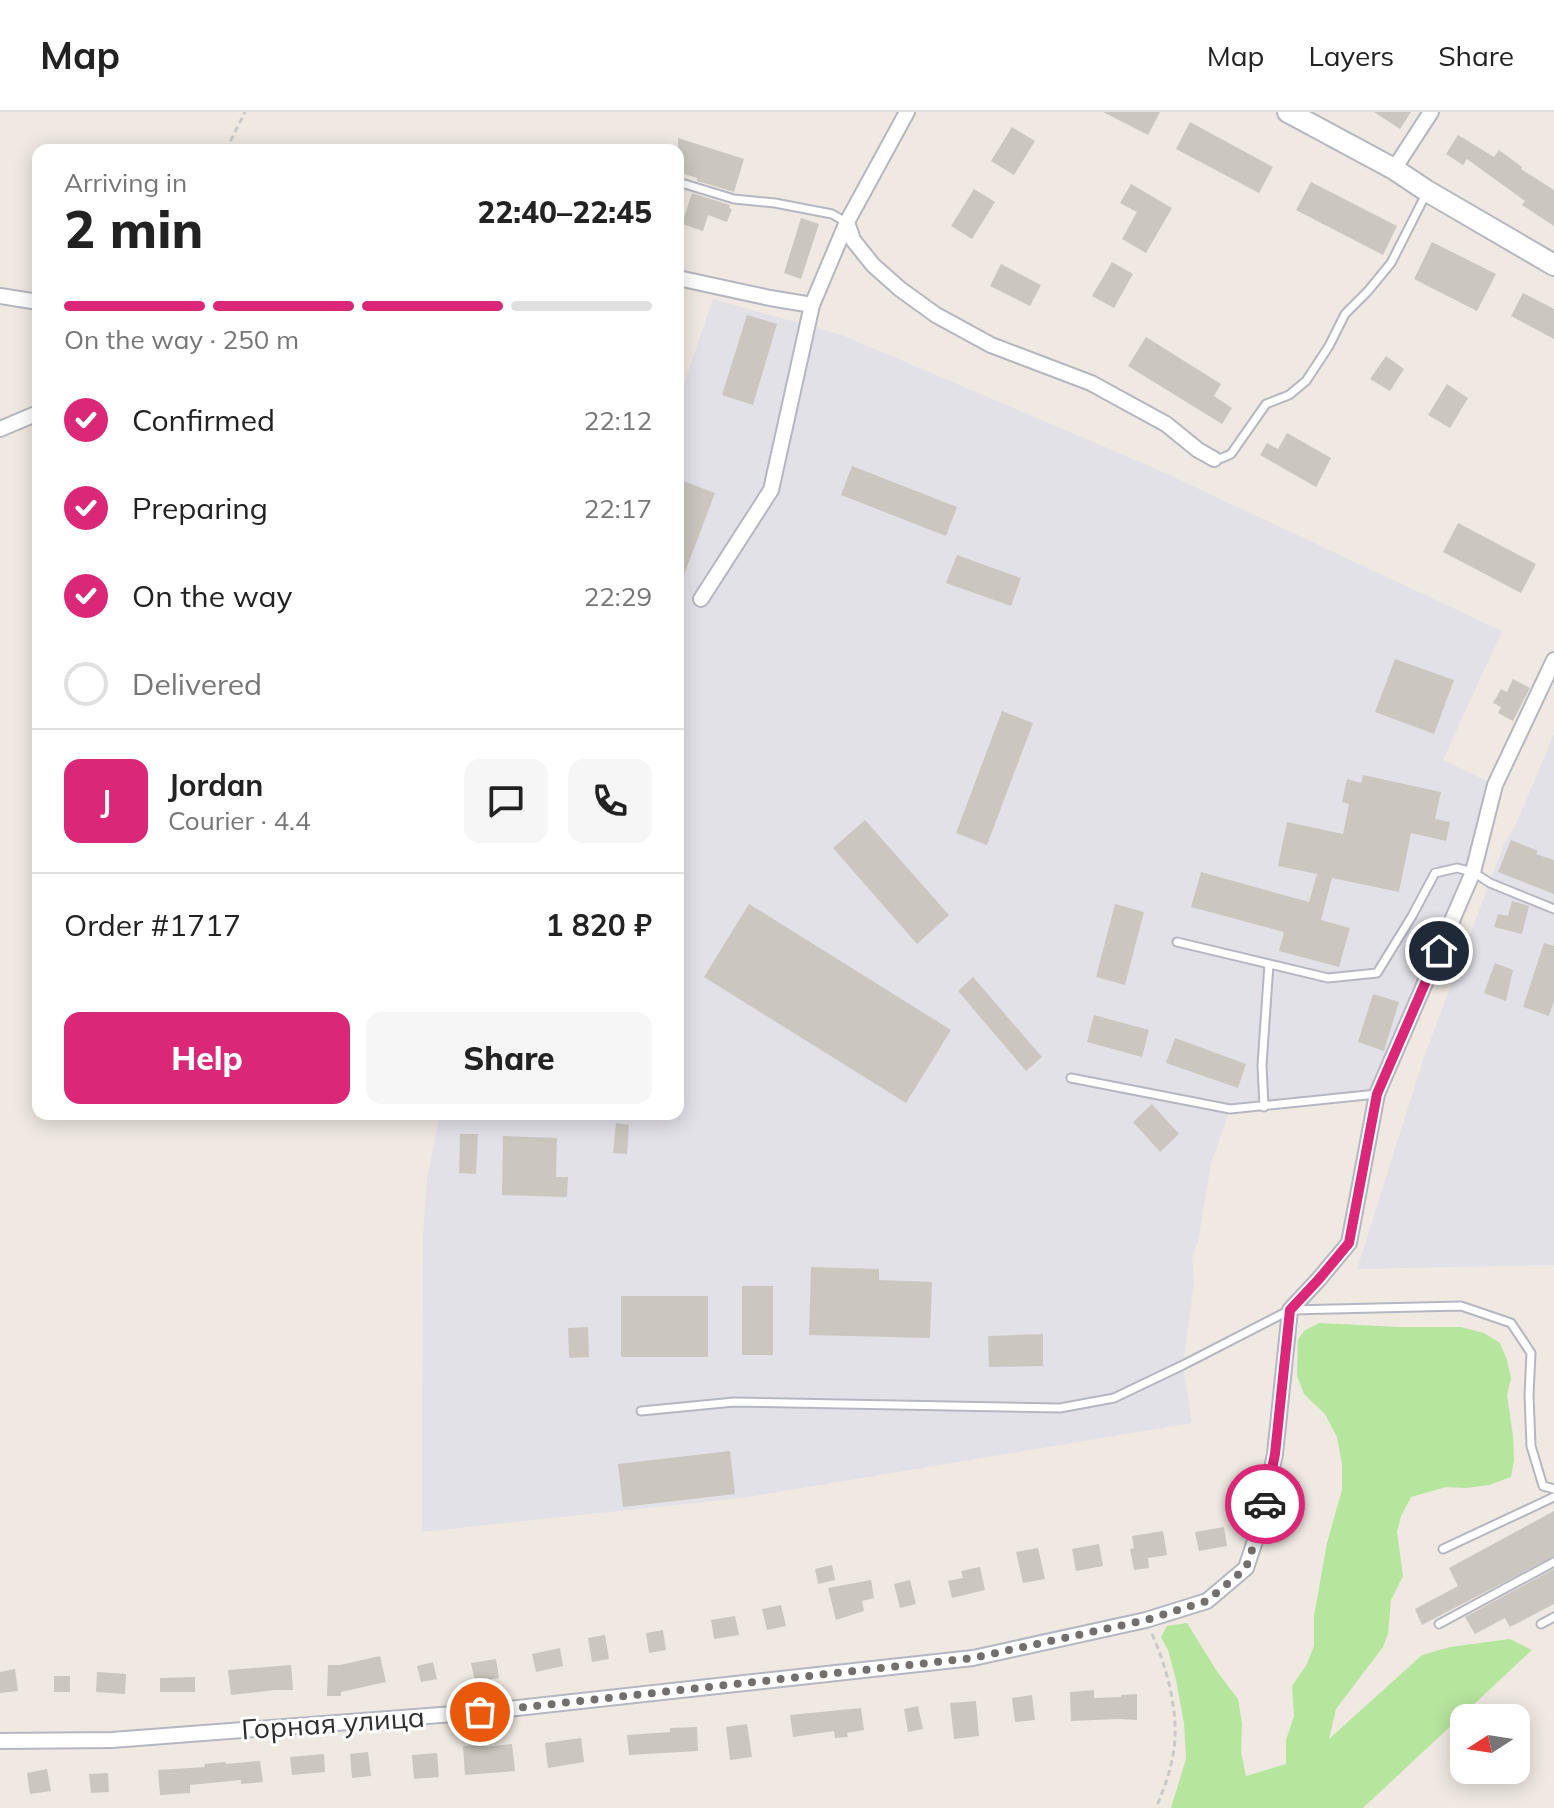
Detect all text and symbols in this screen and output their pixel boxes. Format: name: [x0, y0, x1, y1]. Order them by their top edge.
text: Map: [40, 31, 120, 79]
text: Map: [1207, 38, 1264, 73]
text: Layers: [1308, 38, 1394, 73]
text: Share: [1438, 38, 1514, 73]
text: Arriving in: [64, 166, 187, 199]
text: 22:40–22:45: [477, 193, 652, 231]
text: 2 min: [64, 196, 203, 261]
text: On the way · 250 m: [64, 323, 299, 356]
icon: check: [64, 398, 108, 442]
text: Confirmed: [132, 401, 275, 439]
text: 22:12: [584, 404, 652, 437]
icon: check: [64, 486, 108, 530]
text: Preparing: [132, 489, 268, 527]
text: 22:17: [584, 492, 652, 525]
icon: check: [64, 574, 108, 618]
text: On the way: [132, 577, 292, 615]
text: 22:29: [584, 580, 652, 613]
text: Delivered: [132, 665, 262, 703]
button: chat: [464, 759, 548, 843]
button: phone: [568, 759, 652, 843]
text: Jordan: [168, 766, 263, 804]
text: J: [101, 782, 111, 820]
text: Courier · 4.4: [168, 804, 311, 837]
text: Order #1717: [64, 906, 241, 944]
text: 1 820 ₽: [546, 906, 652, 944]
pin: [1405, 917, 1473, 985]
icon: home: [1417, 929, 1461, 973]
button: Help: [64, 1012, 350, 1104]
button: Share: [366, 1012, 652, 1104]
courier: [1225, 1464, 1305, 1544]
icon: car: [1243, 1482, 1287, 1526]
pin: [446, 1678, 514, 1746]
icon: bag: [458, 1690, 502, 1734]
street label: Горная улица: [240, 1699, 426, 1746]
north arrow: [1450, 1704, 1530, 1784]
map controls: [1450, 1704, 1530, 1784]

